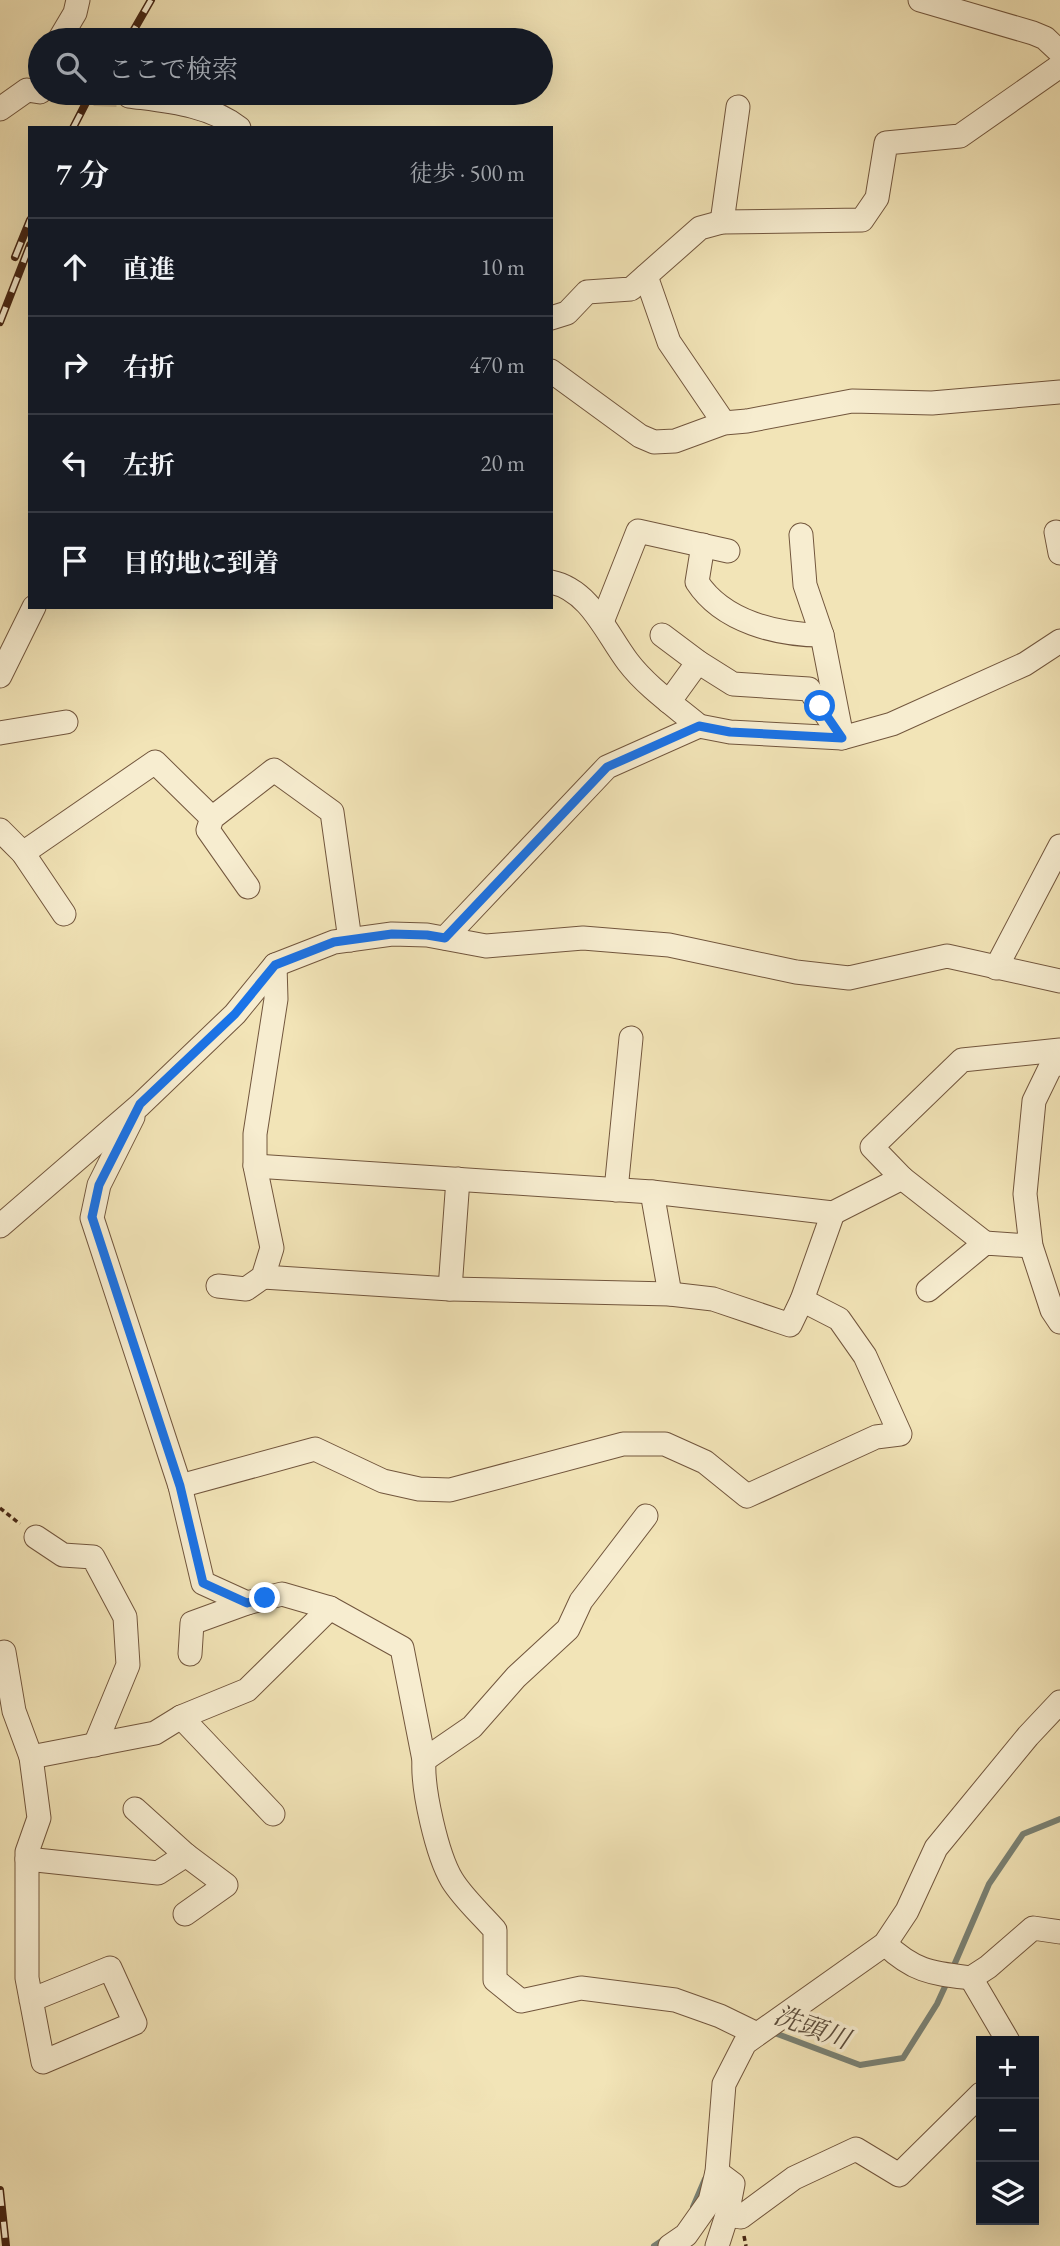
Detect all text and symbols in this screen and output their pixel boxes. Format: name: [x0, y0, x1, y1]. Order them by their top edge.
search box: [28, 28, 553, 105]
icon: search: [52, 48, 90, 86]
text: ここで検索: [108, 52, 238, 86]
text: 7 分: [56, 155, 109, 194]
text: 徒歩 · 500 m: [410, 158, 525, 188]
icon: ahead: [56, 248, 94, 286]
text: 直進: [123, 252, 175, 286]
text: 10 m: [480, 252, 525, 282]
icon: right: [56, 346, 94, 384]
text: 右折: [123, 350, 175, 384]
text: 470 m: [469, 350, 525, 380]
icon: left: [56, 444, 94, 482]
text: 左折: [123, 448, 175, 482]
text: 20 m: [480, 448, 525, 478]
icon: arrive: [56, 542, 94, 580]
text: 目的地に到着: [123, 546, 279, 580]
route start: [804, 690, 835, 721]
route end: [249, 1582, 280, 1613]
water label: 洗頭川: [770, 1998, 857, 2057]
map controls: [976, 2036, 1039, 2225]
button: +: [976, 2036, 1039, 2099]
button: −: [976, 2099, 1039, 2162]
button: layers: [976, 2162, 1039, 2225]

